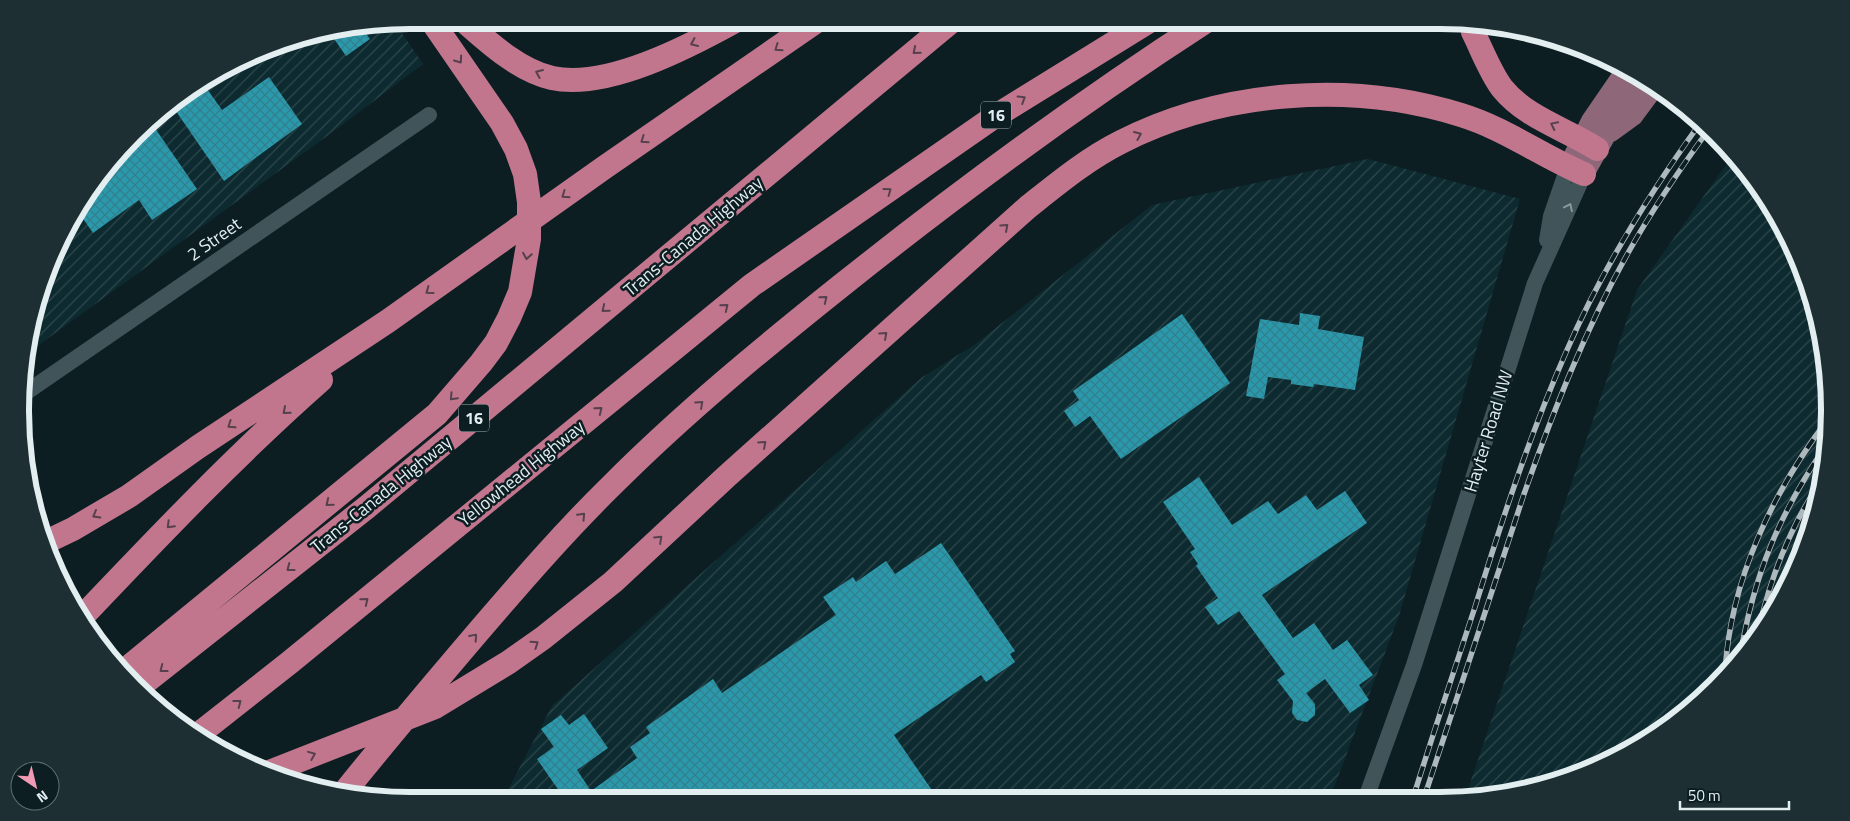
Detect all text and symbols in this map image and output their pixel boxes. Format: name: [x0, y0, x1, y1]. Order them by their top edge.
one-way arrow: [690, 37, 699, 47]
one-way arrow: [774, 42, 783, 51]
one-way arrow: [912, 46, 921, 55]
one-way arrow: [453, 54, 462, 64]
one-way arrow: [535, 69, 544, 79]
one-way arrow: [1016, 96, 1025, 105]
road number: 16: [981, 102, 1011, 128]
one-way arrow: [1550, 121, 1559, 132]
one-way arrow: [1133, 130, 1142, 141]
one-way arrow: [640, 134, 650, 143]
street label: Trans-Canada Highway: [617, 169, 769, 303]
one-way arrow: [882, 188, 892, 197]
one-way arrow: [561, 189, 571, 198]
one-way arrow: [1562, 203, 1572, 212]
street label: 2 Street: [181, 210, 247, 267]
one-way arrow: [1000, 224, 1009, 233]
one-way arrow: [522, 253, 533, 261]
one-way arrow: [426, 286, 435, 294]
one-way arrow: [818, 297, 827, 305]
one-way arrow: [602, 304, 611, 312]
one-way arrow: [719, 305, 728, 313]
one-way arrow: [879, 332, 888, 341]
street label: Hayter Road NW: [1457, 367, 1519, 495]
one-way arrow: [449, 392, 458, 401]
one-way arrow: [694, 400, 703, 409]
road number: 16: [459, 404, 489, 432]
one-way arrow: [283, 405, 292, 414]
one-way arrow: [593, 407, 602, 415]
street label: Yellowhead Highway: [452, 413, 590, 533]
one-way arrow: [227, 419, 237, 428]
street label: Trans-Canada Highway: [304, 428, 458, 560]
one-way arrow: [758, 441, 767, 450]
one-way arrow: [326, 497, 335, 505]
one-way arrow: [92, 509, 101, 519]
one-way arrow: [576, 512, 585, 521]
one-way arrow: [167, 519, 176, 528]
one-way arrow: [653, 536, 662, 545]
one-way arrow: [287, 562, 296, 571]
one-way arrow: [359, 598, 368, 607]
one-way arrow: [468, 634, 477, 643]
one-way arrow: [529, 641, 539, 650]
one-way arrow: [160, 663, 169, 671]
one-way arrow: [232, 700, 242, 709]
one-way arrow: [307, 751, 316, 761]
north arrow: [10, 761, 60, 811]
scale bar: [1680, 778, 1789, 810]
text: 50 m: [1688, 784, 1721, 807]
text: N: [33, 786, 53, 808]

